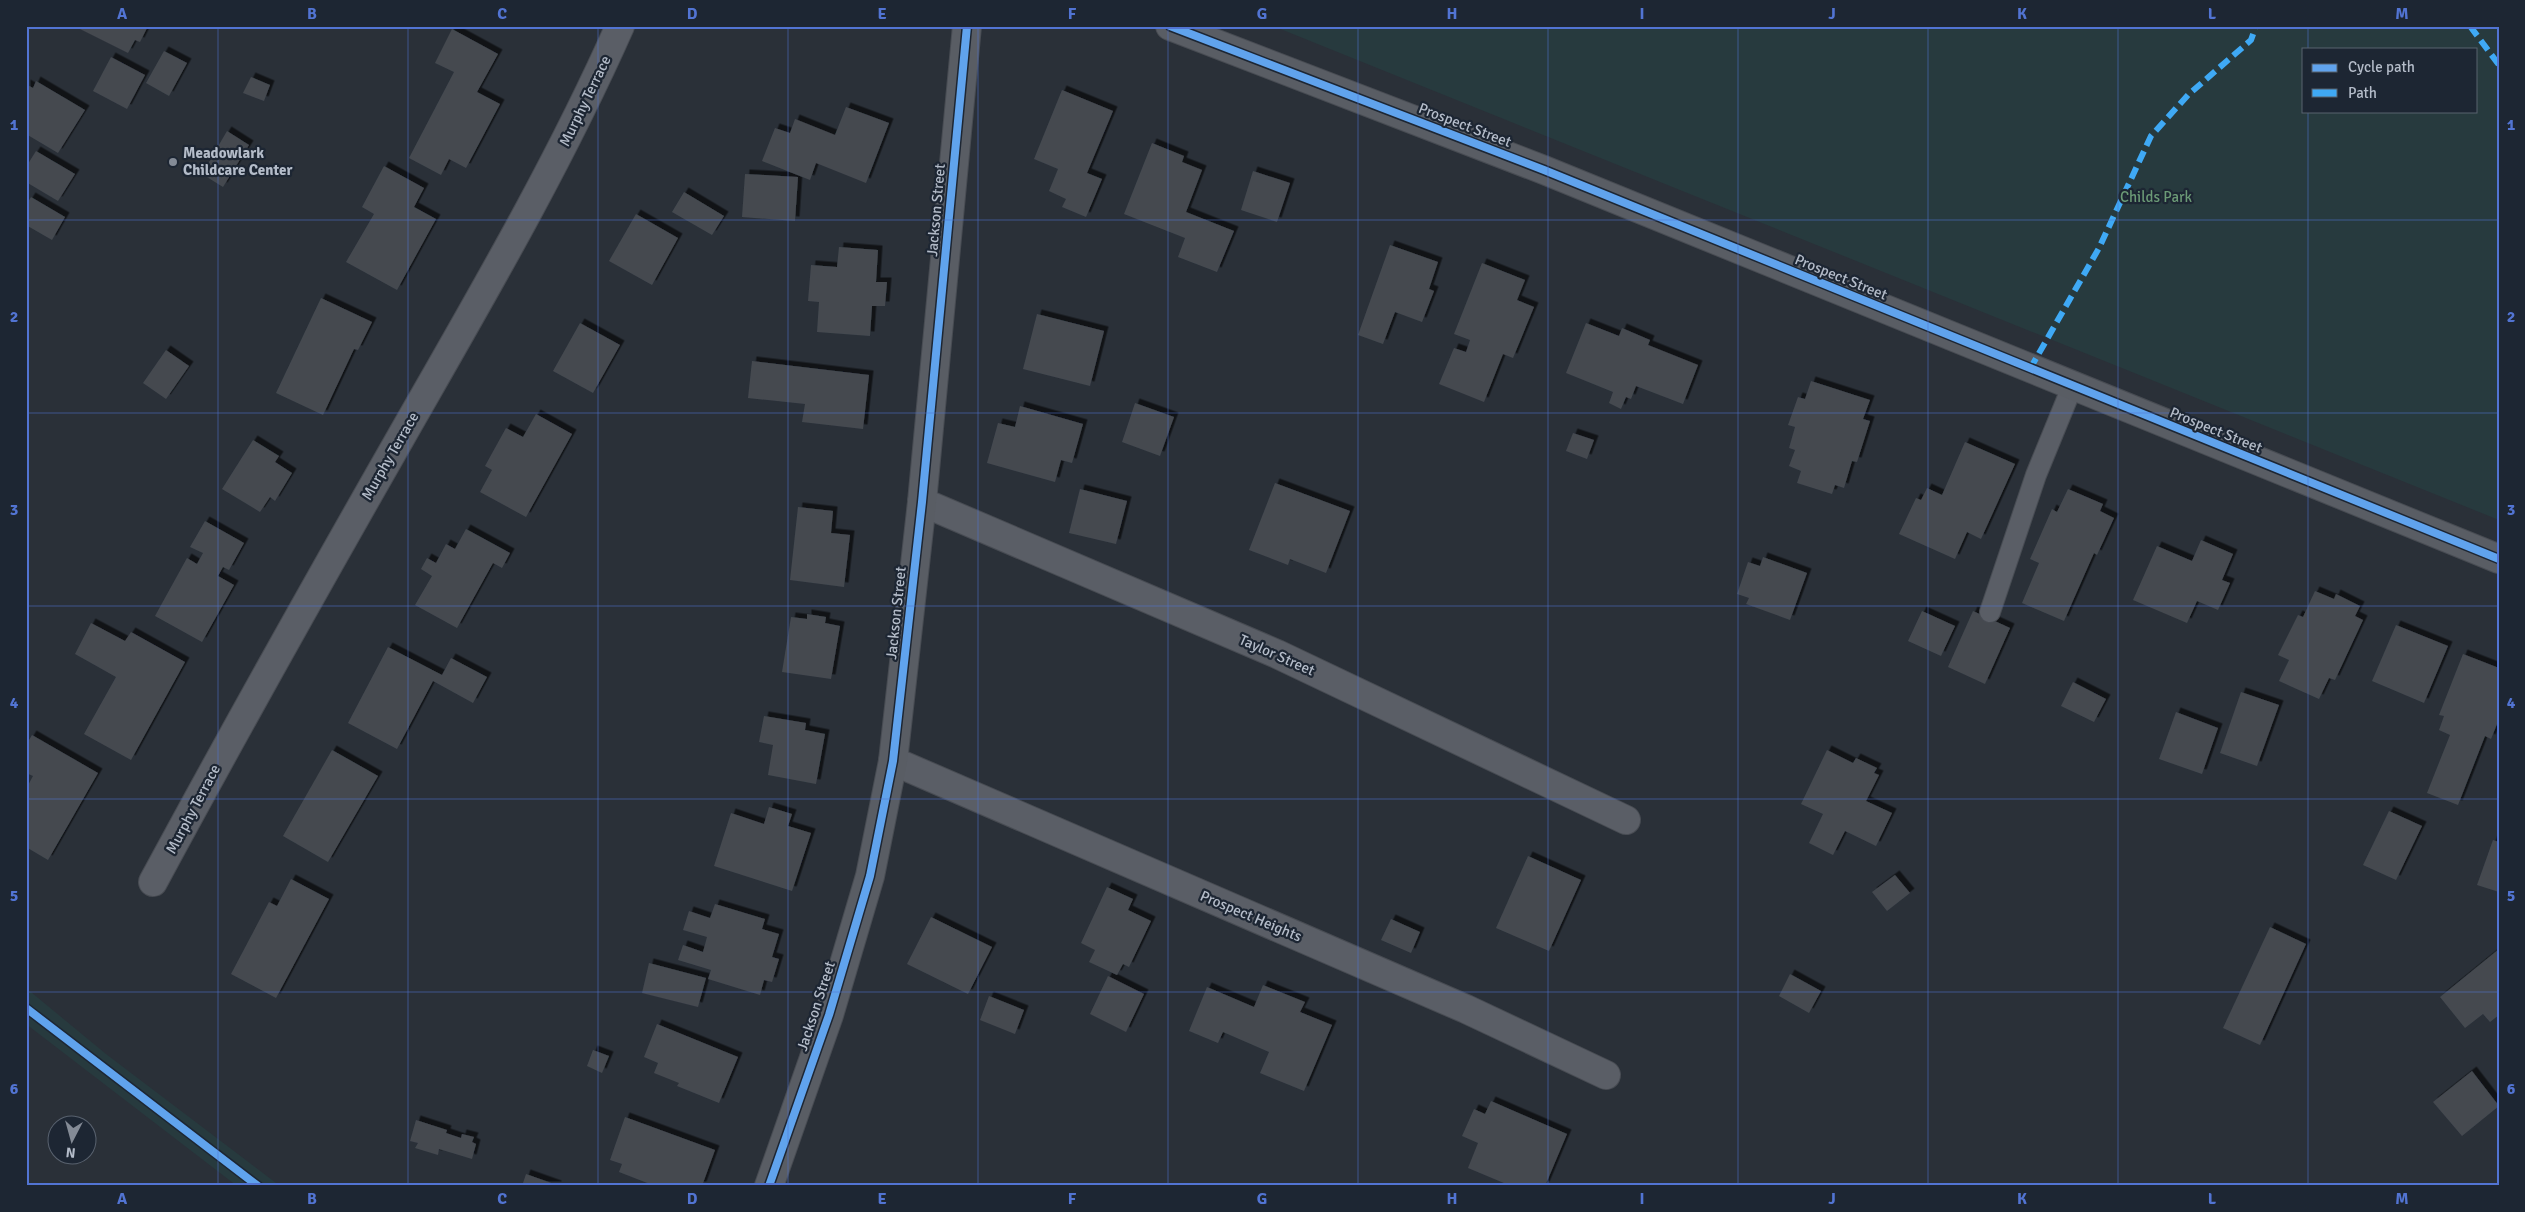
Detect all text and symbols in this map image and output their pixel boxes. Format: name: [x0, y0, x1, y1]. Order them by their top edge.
text: A: [117, 4, 128, 24]
text: B: [307, 4, 317, 24]
text: C: [497, 4, 507, 24]
text: D: [687, 4, 698, 24]
text: E: [877, 4, 887, 24]
text: F: [1068, 4, 1077, 24]
text: G: [1257, 4, 1267, 24]
text: H: [1447, 4, 1457, 24]
text: I: [1639, 4, 1645, 24]
text: J: [1828, 4, 1836, 24]
text: K: [2017, 4, 2027, 24]
text: L: [2208, 4, 2217, 24]
text: M: [2395, 4, 2409, 24]
legend: [2302, 48, 2478, 112]
street label: Murphy Terrace: [555, 53, 615, 149]
text: Cycle path: [2348, 58, 2415, 76]
text: Path: [2348, 84, 2377, 102]
street label: Prospect Street: [1416, 99, 1514, 151]
text: 1: [10, 115, 19, 135]
text: 1: [2507, 115, 2516, 135]
place label: Meadowlark Childcare Center: [183, 144, 292, 179]
marker: Meadowlark Childcare Center: [167, 156, 179, 168]
street label: Jackson Street: [923, 163, 949, 257]
park label: Childs Park: [2120, 188, 2193, 206]
street label: Prospect Street: [1792, 250, 1890, 304]
text: 2: [10, 307, 18, 327]
text: 2: [2507, 307, 2515, 327]
street label: Prospect Street: [2167, 403, 2265, 457]
street label: Murphy Terrace: [358, 409, 422, 503]
text: 3: [10, 500, 18, 520]
text: 3: [2507, 500, 2515, 520]
street label: Jackson Street: [882, 566, 910, 660]
street label: Taylor Street: [1236, 630, 1318, 680]
text: 4: [10, 693, 19, 713]
text: 4: [2507, 693, 2516, 713]
street label: Murphy Terrace: [162, 761, 224, 857]
text: 5: [10, 886, 18, 906]
text: 5: [2507, 886, 2515, 906]
street label: Prospect Heights: [1198, 887, 1305, 946]
street label: Jackson Street: [793, 959, 839, 1053]
text: 6: [10, 1079, 19, 1099]
text: 6: [2507, 1079, 2516, 1099]
north arrow: [48, 1114, 98, 1164]
text: N: [65, 1143, 76, 1161]
text: A: [117, 1189, 128, 1209]
text: B: [307, 1189, 317, 1209]
text: C: [497, 1189, 507, 1209]
text: D: [687, 1189, 698, 1209]
text: E: [877, 1189, 887, 1209]
text: F: [1068, 1189, 1077, 1209]
text: G: [1257, 1189, 1267, 1209]
text: H: [1447, 1189, 1457, 1209]
text: I: [1639, 1189, 1645, 1209]
text: J: [1828, 1189, 1836, 1209]
text: K: [2017, 1189, 2027, 1209]
text: L: [2208, 1189, 2217, 1209]
text: M: [2395, 1189, 2409, 1209]

